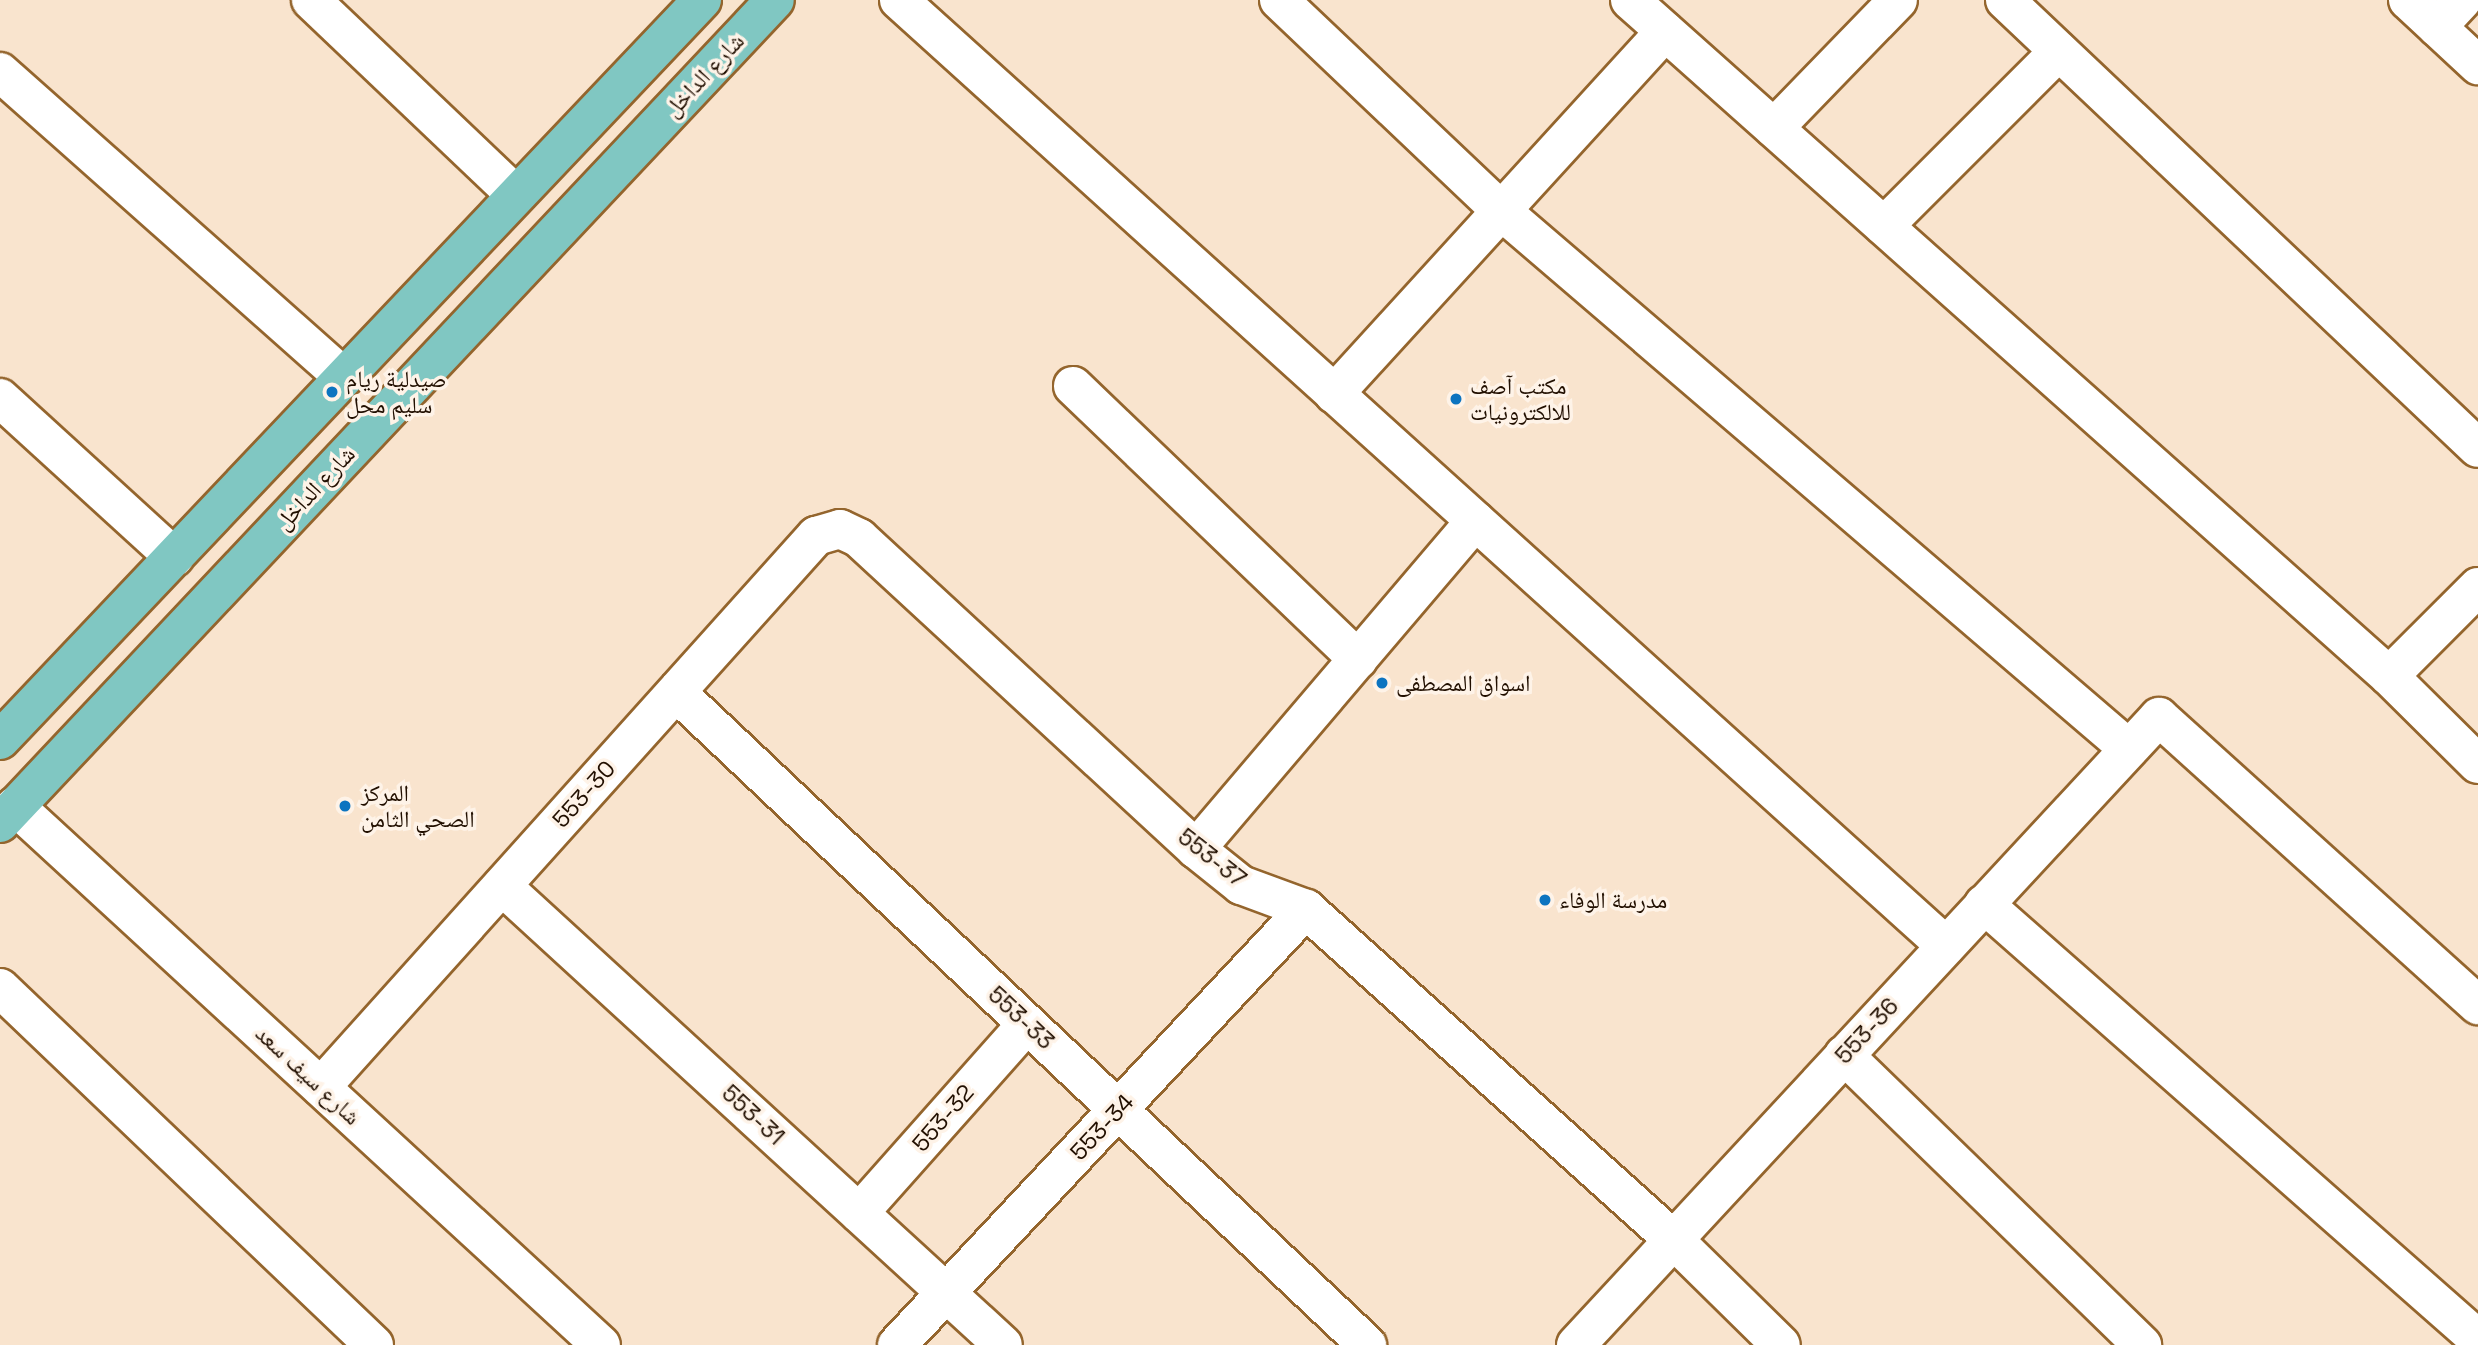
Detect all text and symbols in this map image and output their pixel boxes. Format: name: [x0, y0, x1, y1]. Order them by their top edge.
street label: شارع الداخل: [658, 27, 750, 123]
place label: صيدلية ريام سليم محل: [346, 365, 447, 419]
place label: مكتب آصف للالكترونيات: [1470, 372, 1571, 426]
marker: صيدلية ريام سليم محل: [324, 384, 340, 400]
marker: مكتب آصف للالكترونيات: [1448, 391, 1464, 407]
street label: شارع الداخل: [269, 440, 361, 536]
place label: اسواق المصطفى: [1396, 669, 1531, 697]
marker: اسواق المصطفى: [1374, 675, 1390, 691]
street label: 553-30: [547, 755, 621, 833]
place label: المركز الصحي الثامن: [361, 779, 475, 833]
marker: المركز الصحي الثامن: [335, 796, 355, 816]
street label: 553-37: [1172, 823, 1252, 893]
place label: مدرسة الوفاء: [1559, 886, 1667, 914]
marker: مدرسة الوفاء: [1537, 892, 1553, 908]
street label: 553-33: [982, 981, 1060, 1055]
street label: 553-36: [1830, 992, 1904, 1070]
street label: شارع سيف سعد: [250, 1019, 366, 1131]
street label: 553-31: [716, 1079, 790, 1151]
street label: 553-32: [906, 1079, 980, 1157]
street label: 553-34: [1065, 1088, 1139, 1166]

